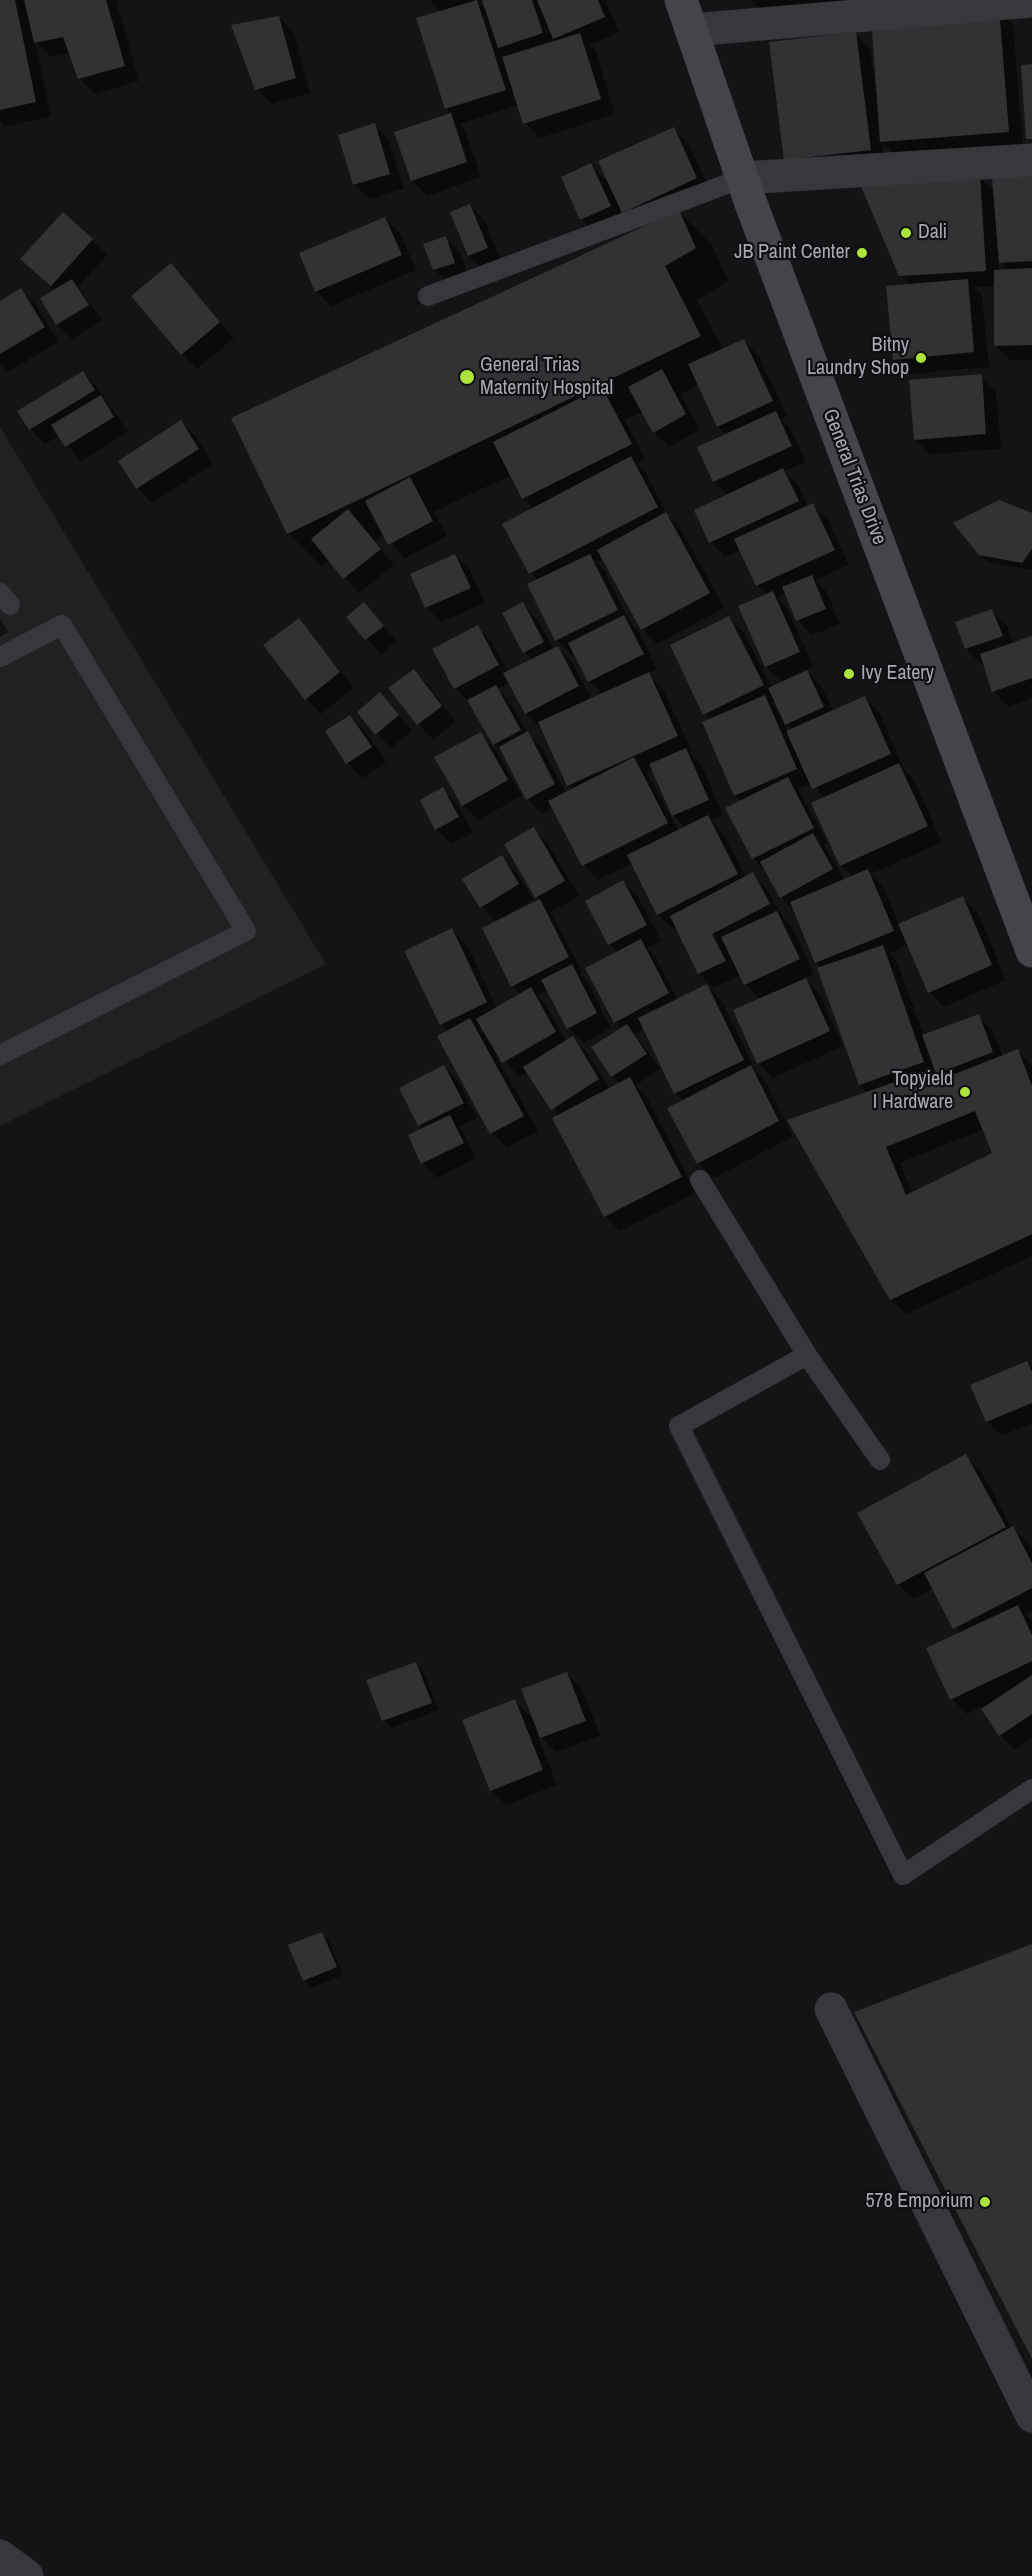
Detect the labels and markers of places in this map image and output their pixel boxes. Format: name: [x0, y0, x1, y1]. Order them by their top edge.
place label: Dali: [918, 221, 947, 245]
marker: Dali: [899, 226, 913, 240]
place label: JB Paint Center: [734, 241, 850, 265]
marker: JB Paint Center: [855, 246, 869, 260]
place label: Bitny Laundry Shop: [807, 334, 909, 381]
marker: Bitny Laundry Shop: [914, 351, 928, 365]
place label: General Trias Maternity Hospital: [480, 354, 613, 401]
marker: General Trias Maternity Hospital: [458, 368, 476, 386]
place label: Ivy Eatery: [861, 662, 934, 686]
marker: Ivy Eatery: [842, 667, 856, 681]
place label: Topyield I Hardware: [873, 1068, 953, 1115]
marker: Topyield I Hardware: [958, 1085, 972, 1099]
place label: 578 Emporium: [865, 2190, 973, 2214]
marker: 578 Emporium: [978, 2195, 992, 2209]

